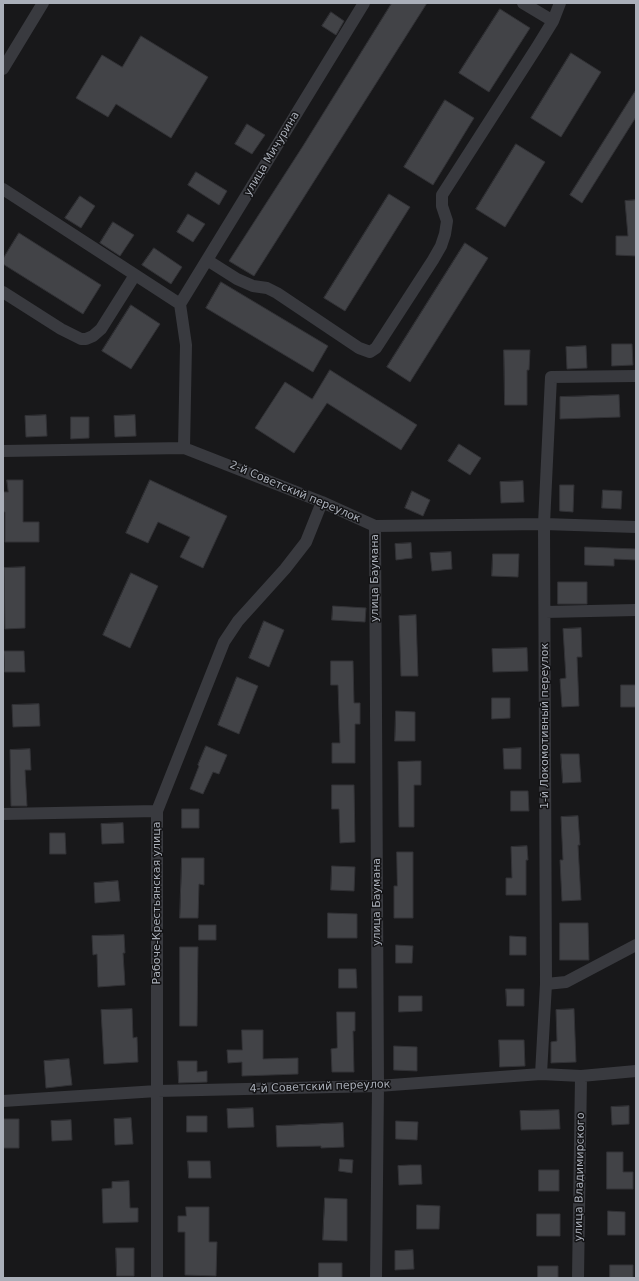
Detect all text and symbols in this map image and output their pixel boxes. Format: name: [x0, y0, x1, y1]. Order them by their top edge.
street label: улица Мичурина: [242, 109, 302, 199]
street label: 2-й Советский переулок: [228, 458, 362, 526]
street label: улица Баумана: [368, 534, 382, 622]
street label: 1-й Локомотивный переулок: [538, 643, 552, 809]
street label: Рабоче-Крестьянская улица: [150, 822, 164, 984]
street label: улица Баумана: [370, 858, 384, 946]
street label: 4-й Советский переулок: [249, 1078, 391, 1096]
street label: улица Владимирского: [572, 1112, 588, 1242]

